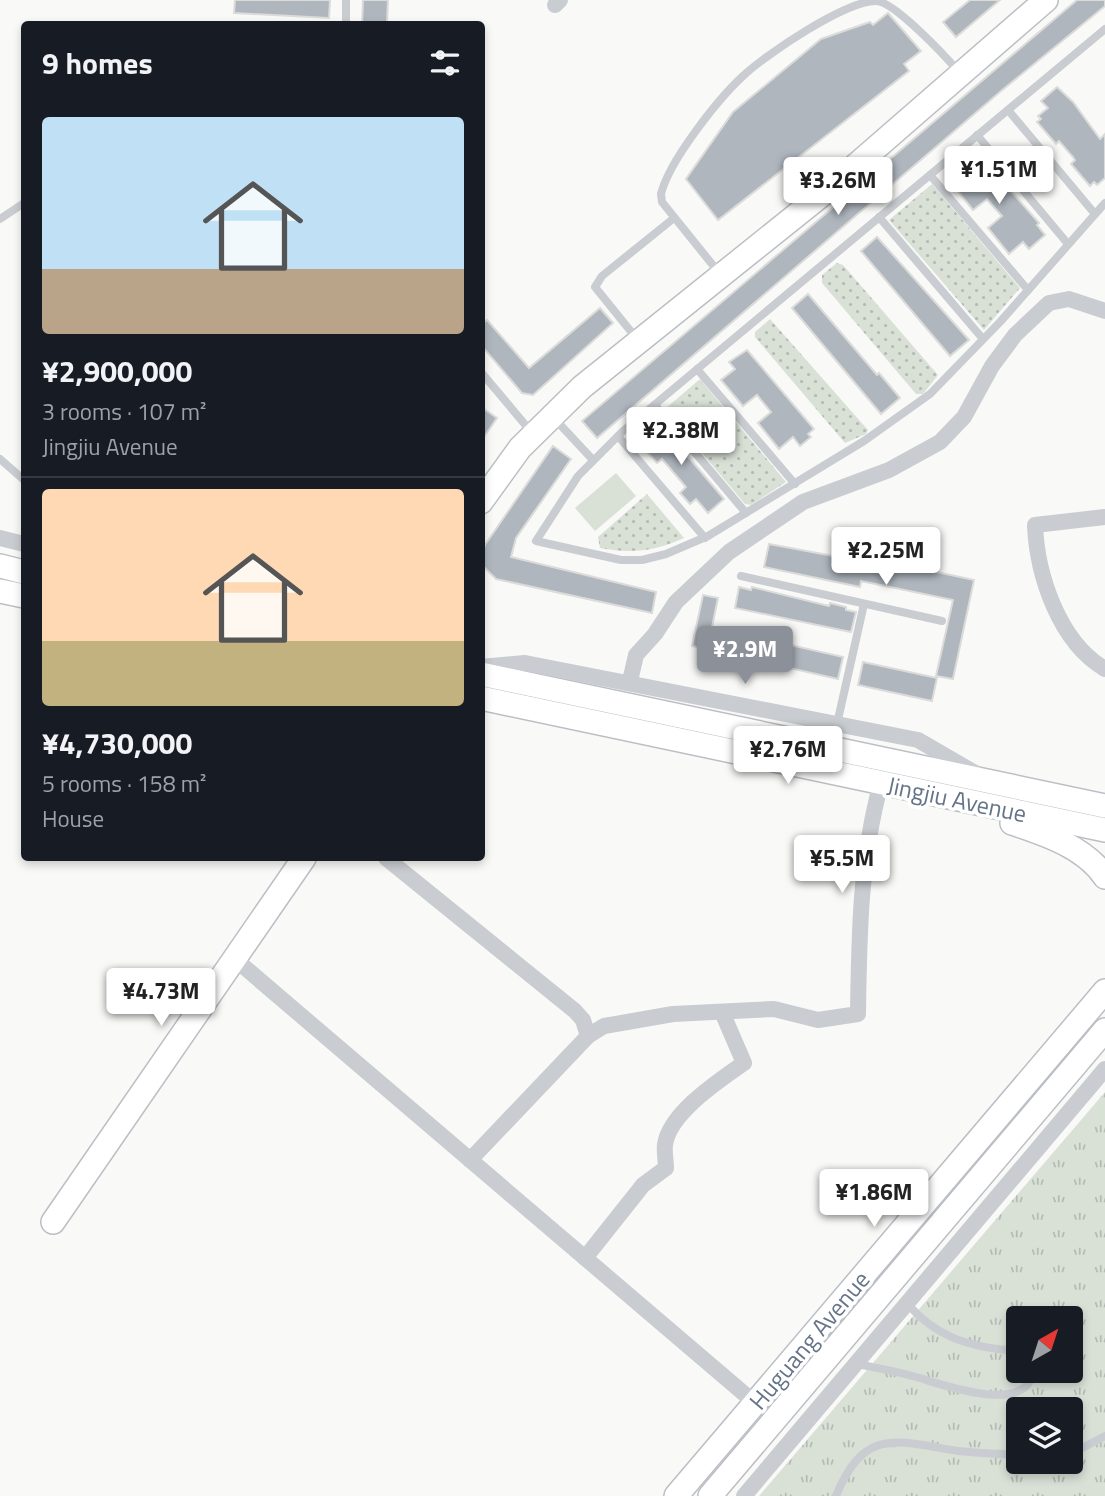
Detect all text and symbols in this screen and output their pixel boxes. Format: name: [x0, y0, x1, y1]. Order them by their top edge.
text: 9 homes: [42, 40, 153, 86]
icon: filters: [426, 44, 464, 82]
pin: ¥1.51M: [942, 146, 1056, 206]
text: ¥1.51M: [960, 151, 1038, 186]
pin: ¥3.26M: [781, 158, 895, 217]
text: ¥3.26M: [799, 162, 877, 197]
icon: home: [190, 163, 316, 289]
text: ¥2,900,000: [42, 348, 192, 394]
text: 3 rooms · 107 m²: [42, 394, 206, 429]
pin: ¥2.38M: [624, 407, 738, 467]
text: ¥2.38M: [642, 412, 720, 447]
text: Jingjiu Avenue: [42, 429, 178, 464]
pin: ¥2.25M: [829, 528, 943, 587]
text: ¥2.25M: [847, 532, 925, 567]
icon: home: [190, 535, 316, 661]
pin: ¥2.9M: [696, 626, 794, 686]
text: ¥2.9M: [713, 631, 777, 666]
text: ¥4,730,000: [42, 720, 192, 766]
pin: ¥2.76M: [731, 726, 845, 786]
text: ¥2.76M: [749, 731, 827, 766]
text: 5 rooms · 158 m²: [42, 766, 206, 801]
street label: Jingjiu Avenue: [884, 767, 1030, 831]
text: House: [42, 801, 104, 836]
pin: ¥5.5M: [793, 836, 891, 895]
text: ¥5.5M: [810, 840, 874, 875]
pin: ¥4.73M: [104, 968, 218, 1028]
text: ¥4.73M: [122, 973, 200, 1008]
pin: ¥1.86M: [817, 1170, 931, 1229]
text: ¥1.86M: [835, 1174, 913, 1209]
street label: Huguang Avenue: [740, 1263, 878, 1417]
north arrow: [1006, 1306, 1083, 1382]
map controls: [1006, 1306, 1083, 1474]
button: layers: [1006, 1397, 1083, 1474]

